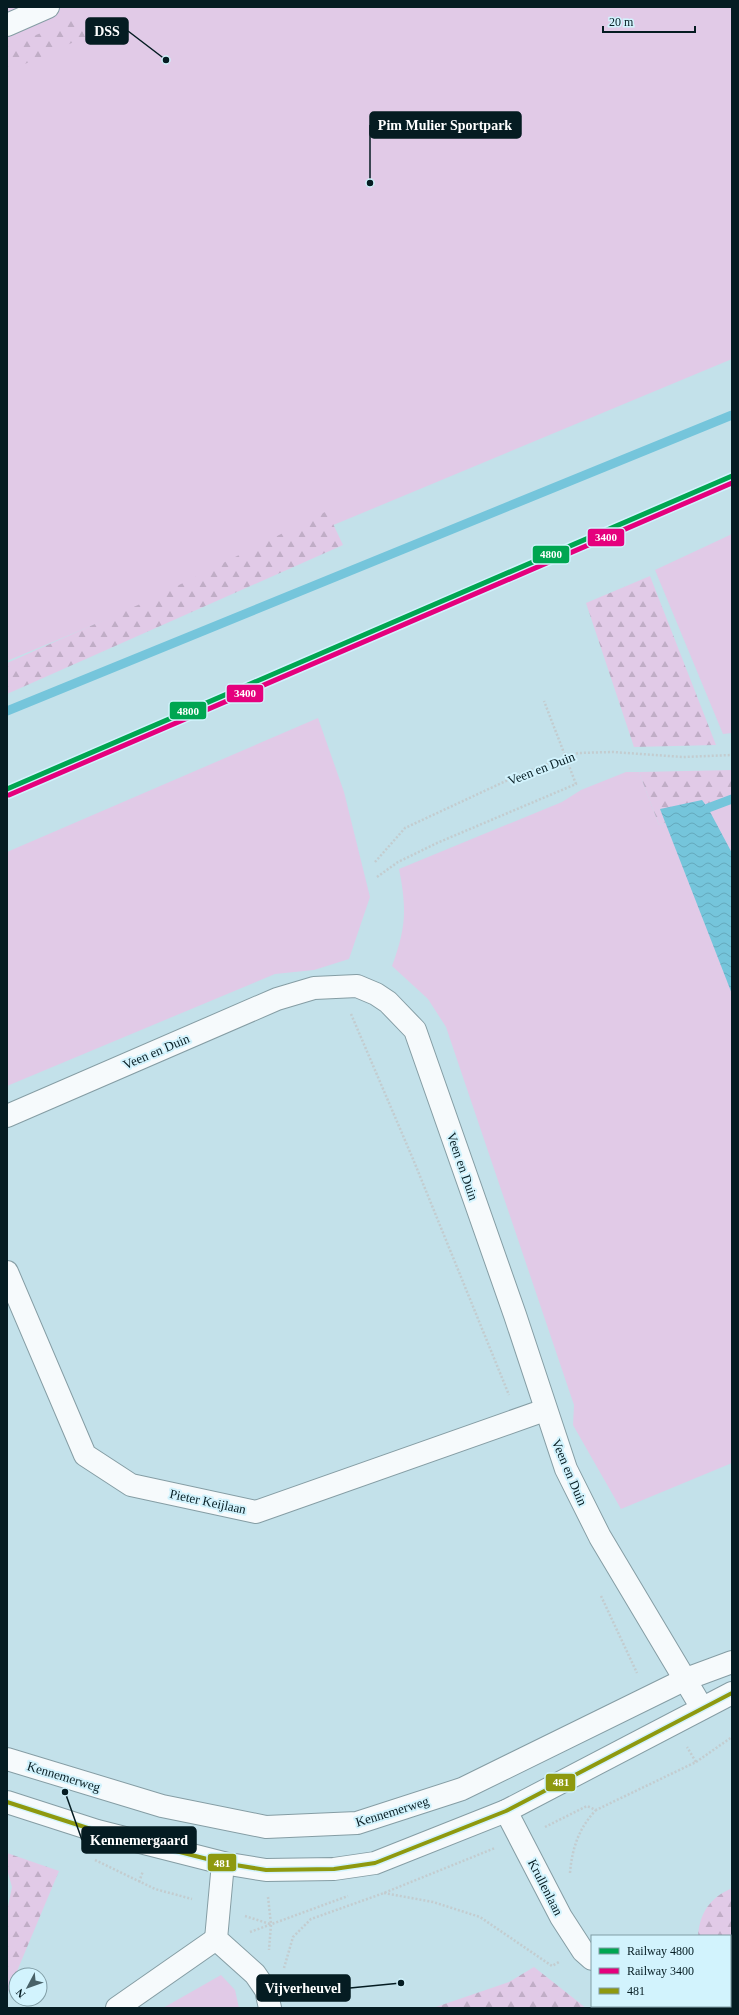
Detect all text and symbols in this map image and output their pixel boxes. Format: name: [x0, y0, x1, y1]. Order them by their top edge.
scale bar: [603, 8, 695, 34]
text: 20 m: [609, 15, 634, 29]
callout: DSS: [86, 18, 128, 44]
text: DSS: [94, 24, 120, 39]
callout: Pim Mulier Sportpark: [370, 112, 521, 138]
text: Pim Mulier Sportpark: [378, 118, 512, 133]
line badge: 3400: [587, 528, 625, 547]
text: 3400: [595, 531, 618, 543]
line badge: 4800: [532, 545, 570, 564]
text: 4800: [540, 548, 563, 560]
line badge: 3400: [226, 684, 264, 703]
text: 3400: [234, 687, 257, 699]
line badge: 4800: [169, 701, 207, 720]
text: 4800: [177, 705, 200, 717]
street label: Veen en Duin: [505, 749, 577, 788]
street label: Veen en Duin: [121, 1031, 192, 1072]
street label: Veen en Duin: [444, 1130, 481, 1203]
street label: Veen en Duin: [549, 1437, 590, 1508]
street label: Pieter Keijlaan: [168, 1486, 248, 1517]
street label: Kennemerweg: [25, 1758, 103, 1795]
line badge: 481: [545, 1773, 576, 1792]
text: 481: [553, 1776, 569, 1788]
street label: Kennemerweg: [354, 1793, 431, 1830]
callout: Kennemergaard: [82, 1827, 196, 1853]
text: Kennemergaard: [90, 1833, 188, 1848]
line badge: 481: [207, 1853, 237, 1872]
street label: Krullenlaan: [525, 1856, 566, 1918]
text: 481: [214, 1857, 230, 1869]
legend: [591, 1935, 731, 2007]
text: Railway 4800: [627, 1944, 694, 1958]
text: Railway 3400: [627, 1964, 694, 1978]
north arrow: [8, 1967, 48, 2007]
callout: Vijverheuvel: [257, 1975, 350, 2001]
text: Vijverheuvel: [265, 1981, 341, 1996]
text: 481: [627, 1984, 645, 1998]
text: N: [13, 1987, 28, 2000]

